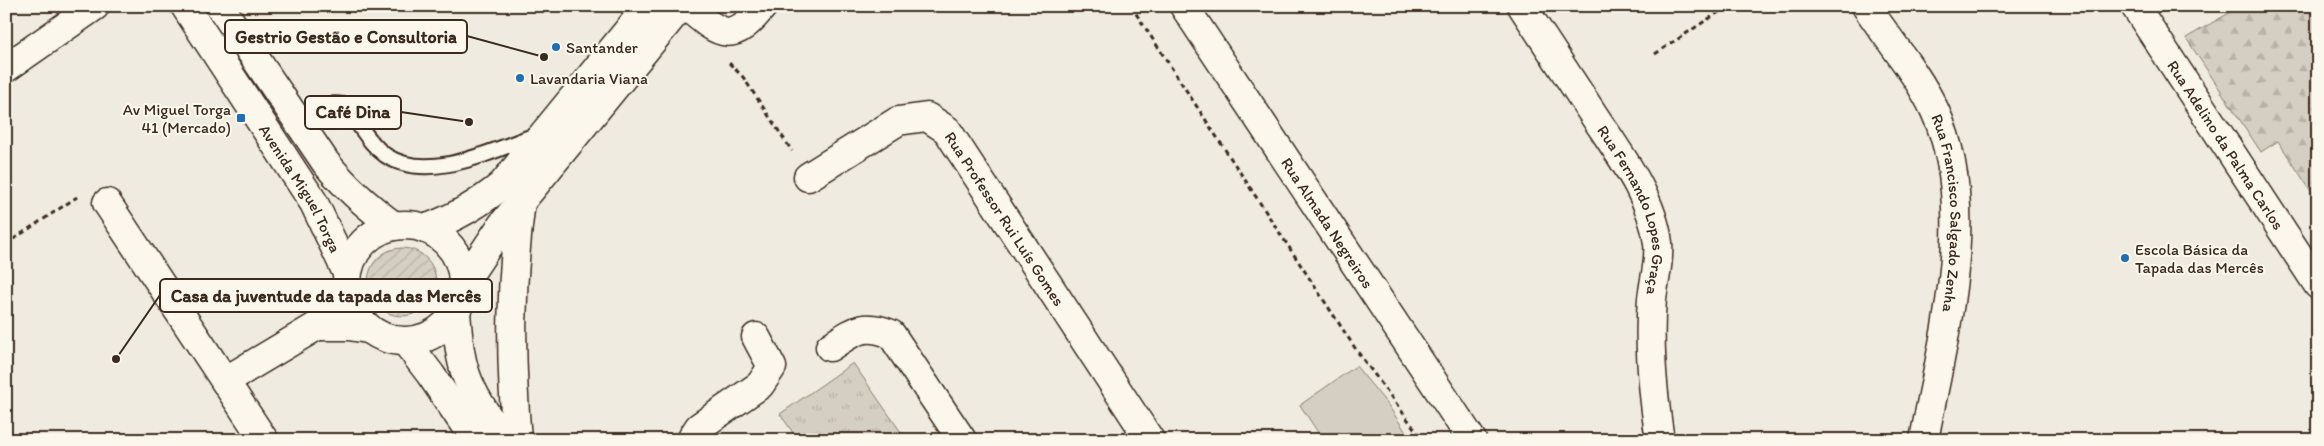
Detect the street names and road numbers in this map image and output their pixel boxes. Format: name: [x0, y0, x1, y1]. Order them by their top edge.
street label: Rua Adelino da Palma Carlos: [2163, 57, 2288, 233]
street label: Rua Francisco Salgado Zenha: [1927, 111, 1965, 314]
street label: Avenida Miguel Torga: [255, 121, 345, 256]
street label: Rua Fernando Lopes Graça: [1593, 122, 1667, 297]
street label: Rua Professor Rui Luís Gomes: [941, 128, 1069, 310]
street label: Rua Almada Negreiros: [1277, 154, 1378, 292]

